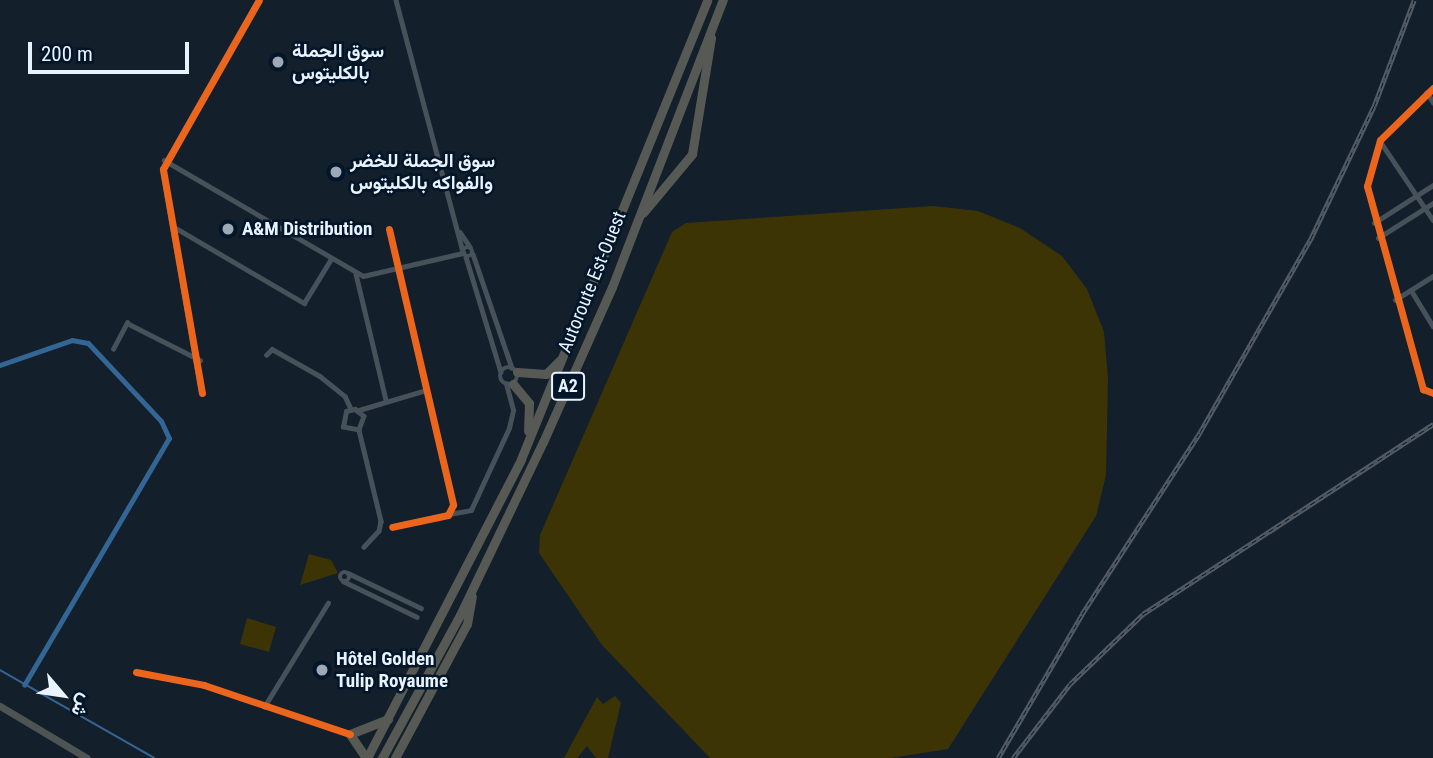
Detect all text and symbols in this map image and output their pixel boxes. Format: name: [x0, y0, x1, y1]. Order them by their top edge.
scale bar: [32, 28, 192, 72]
place label: سوق الجملة بالكليتوس: [292, 40, 384, 84]
text: 200 m: [41, 42, 93, 66]
marker: سوق الجملة بالكليتوس: [270, 54, 286, 70]
place label: سوق الجملة للخضر والفواكه بالكليتوس: [350, 150, 495, 194]
marker: سوق الجملة للخضر والفواكه بالكليتوس: [328, 164, 344, 180]
street label: Autoroute Est-Ouest: [553, 208, 631, 356]
place label: A&M Distribution: [242, 218, 372, 240]
marker: A&M Distribution: [220, 221, 236, 237]
road number: A2: [550, 372, 586, 400]
place label: Hôtel Golden Tulip Royaume: [336, 648, 448, 692]
north arrow: [28, 660, 98, 730]
marker: Hôtel Golden Tulip Royaume: [314, 662, 330, 678]
text: ش: [66, 690, 97, 721]

